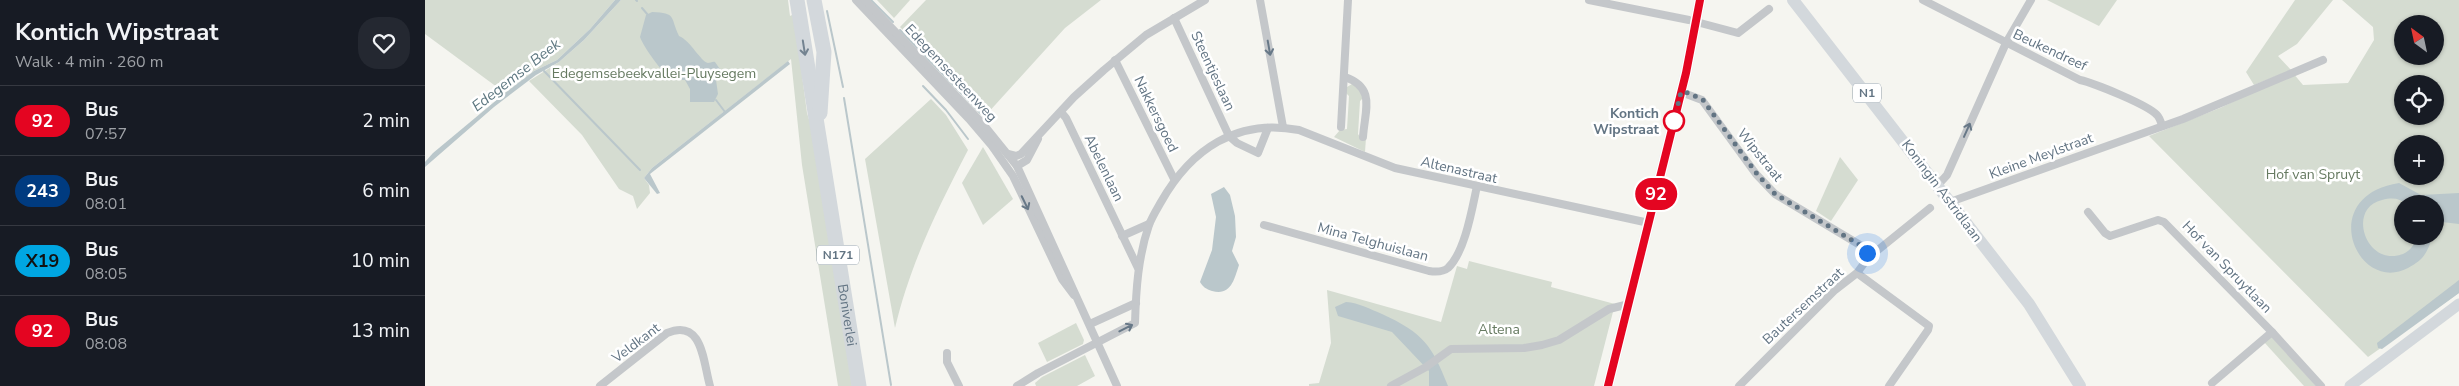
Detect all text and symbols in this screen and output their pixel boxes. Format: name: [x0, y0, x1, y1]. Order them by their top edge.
north arrow: [2394, 15, 2444, 65]
map controls: [2394, 15, 2444, 245]
text: Kontich Wipstraat: [15, 16, 218, 48]
button: heart: [358, 17, 410, 69]
street label: Edegemsesteenweg: [901, 20, 1001, 126]
street label: Beukendreef: [2010, 25, 2090, 76]
street label: Steentjeslaan: [1186, 28, 1240, 114]
water label: Edegemse Beek: [467, 34, 565, 116]
one-way arrow: [799, 40, 809, 56]
one-way arrow: [1264, 40, 1274, 56]
text: Walk · 4 min · 260 m: [15, 51, 163, 73]
park label: Edegemsebeekvallei-Pluysegem: [552, 64, 756, 83]
street label: Nakkersgoed: [1129, 73, 1183, 155]
button: locate: [2394, 75, 2444, 125]
road number: N1: [1853, 84, 1881, 102]
text: Bus: [85, 97, 118, 123]
place label: Kontich Wipstraat: [1593, 104, 1660, 139]
text: 2 min: [362, 108, 410, 134]
text: 92: [32, 109, 53, 133]
marker: Kontich Wipstraat: [1663, 110, 1685, 132]
text: 07:57: [85, 123, 127, 145]
one-way arrow: [1962, 123, 1972, 138]
street label: Wipstraat: [1733, 125, 1787, 186]
street label: Kleine Meylstraat: [1986, 128, 2096, 184]
street label: Abelenlaan: [1080, 131, 1128, 205]
button: +: [2394, 135, 2444, 185]
street label: Koningin Astridlaan: [1897, 136, 1987, 246]
street label: Altenastraat: [1419, 152, 1499, 188]
park label: Hof van Spruyt: [2266, 165, 2360, 184]
text: Bus: [85, 167, 118, 193]
text: 6 min: [362, 178, 410, 204]
line badge: 92: [1633, 178, 1679, 210]
text: 243: [26, 179, 59, 203]
text: 92: [1645, 182, 1667, 206]
text: 08:01: [85, 193, 127, 215]
one-way arrow: [1021, 195, 1031, 210]
button: −: [2394, 195, 2444, 245]
street label: Hof van Spruytlaan: [2178, 217, 2276, 317]
street label: Mina Telghuislaan: [1315, 218, 1431, 266]
text: Bus: [85, 237, 118, 263]
your location: [1855, 241, 1880, 266]
road number: N171: [817, 246, 859, 264]
text: 10 min: [351, 248, 410, 274]
text: X19: [26, 249, 59, 273]
text: 08:05: [85, 263, 127, 285]
street label: Bautersemstraat: [1758, 263, 1848, 349]
street label: Boniverlei: [833, 282, 862, 347]
text: Bus: [85, 307, 118, 333]
text: 13 min: [351, 318, 410, 344]
text: 92: [32, 319, 53, 343]
street label: Veldkant: [607, 319, 664, 368]
park label: Altena: [1478, 320, 1520, 339]
one-way arrow: [1118, 323, 1133, 333]
text: 08:08: [85, 333, 127, 355]

